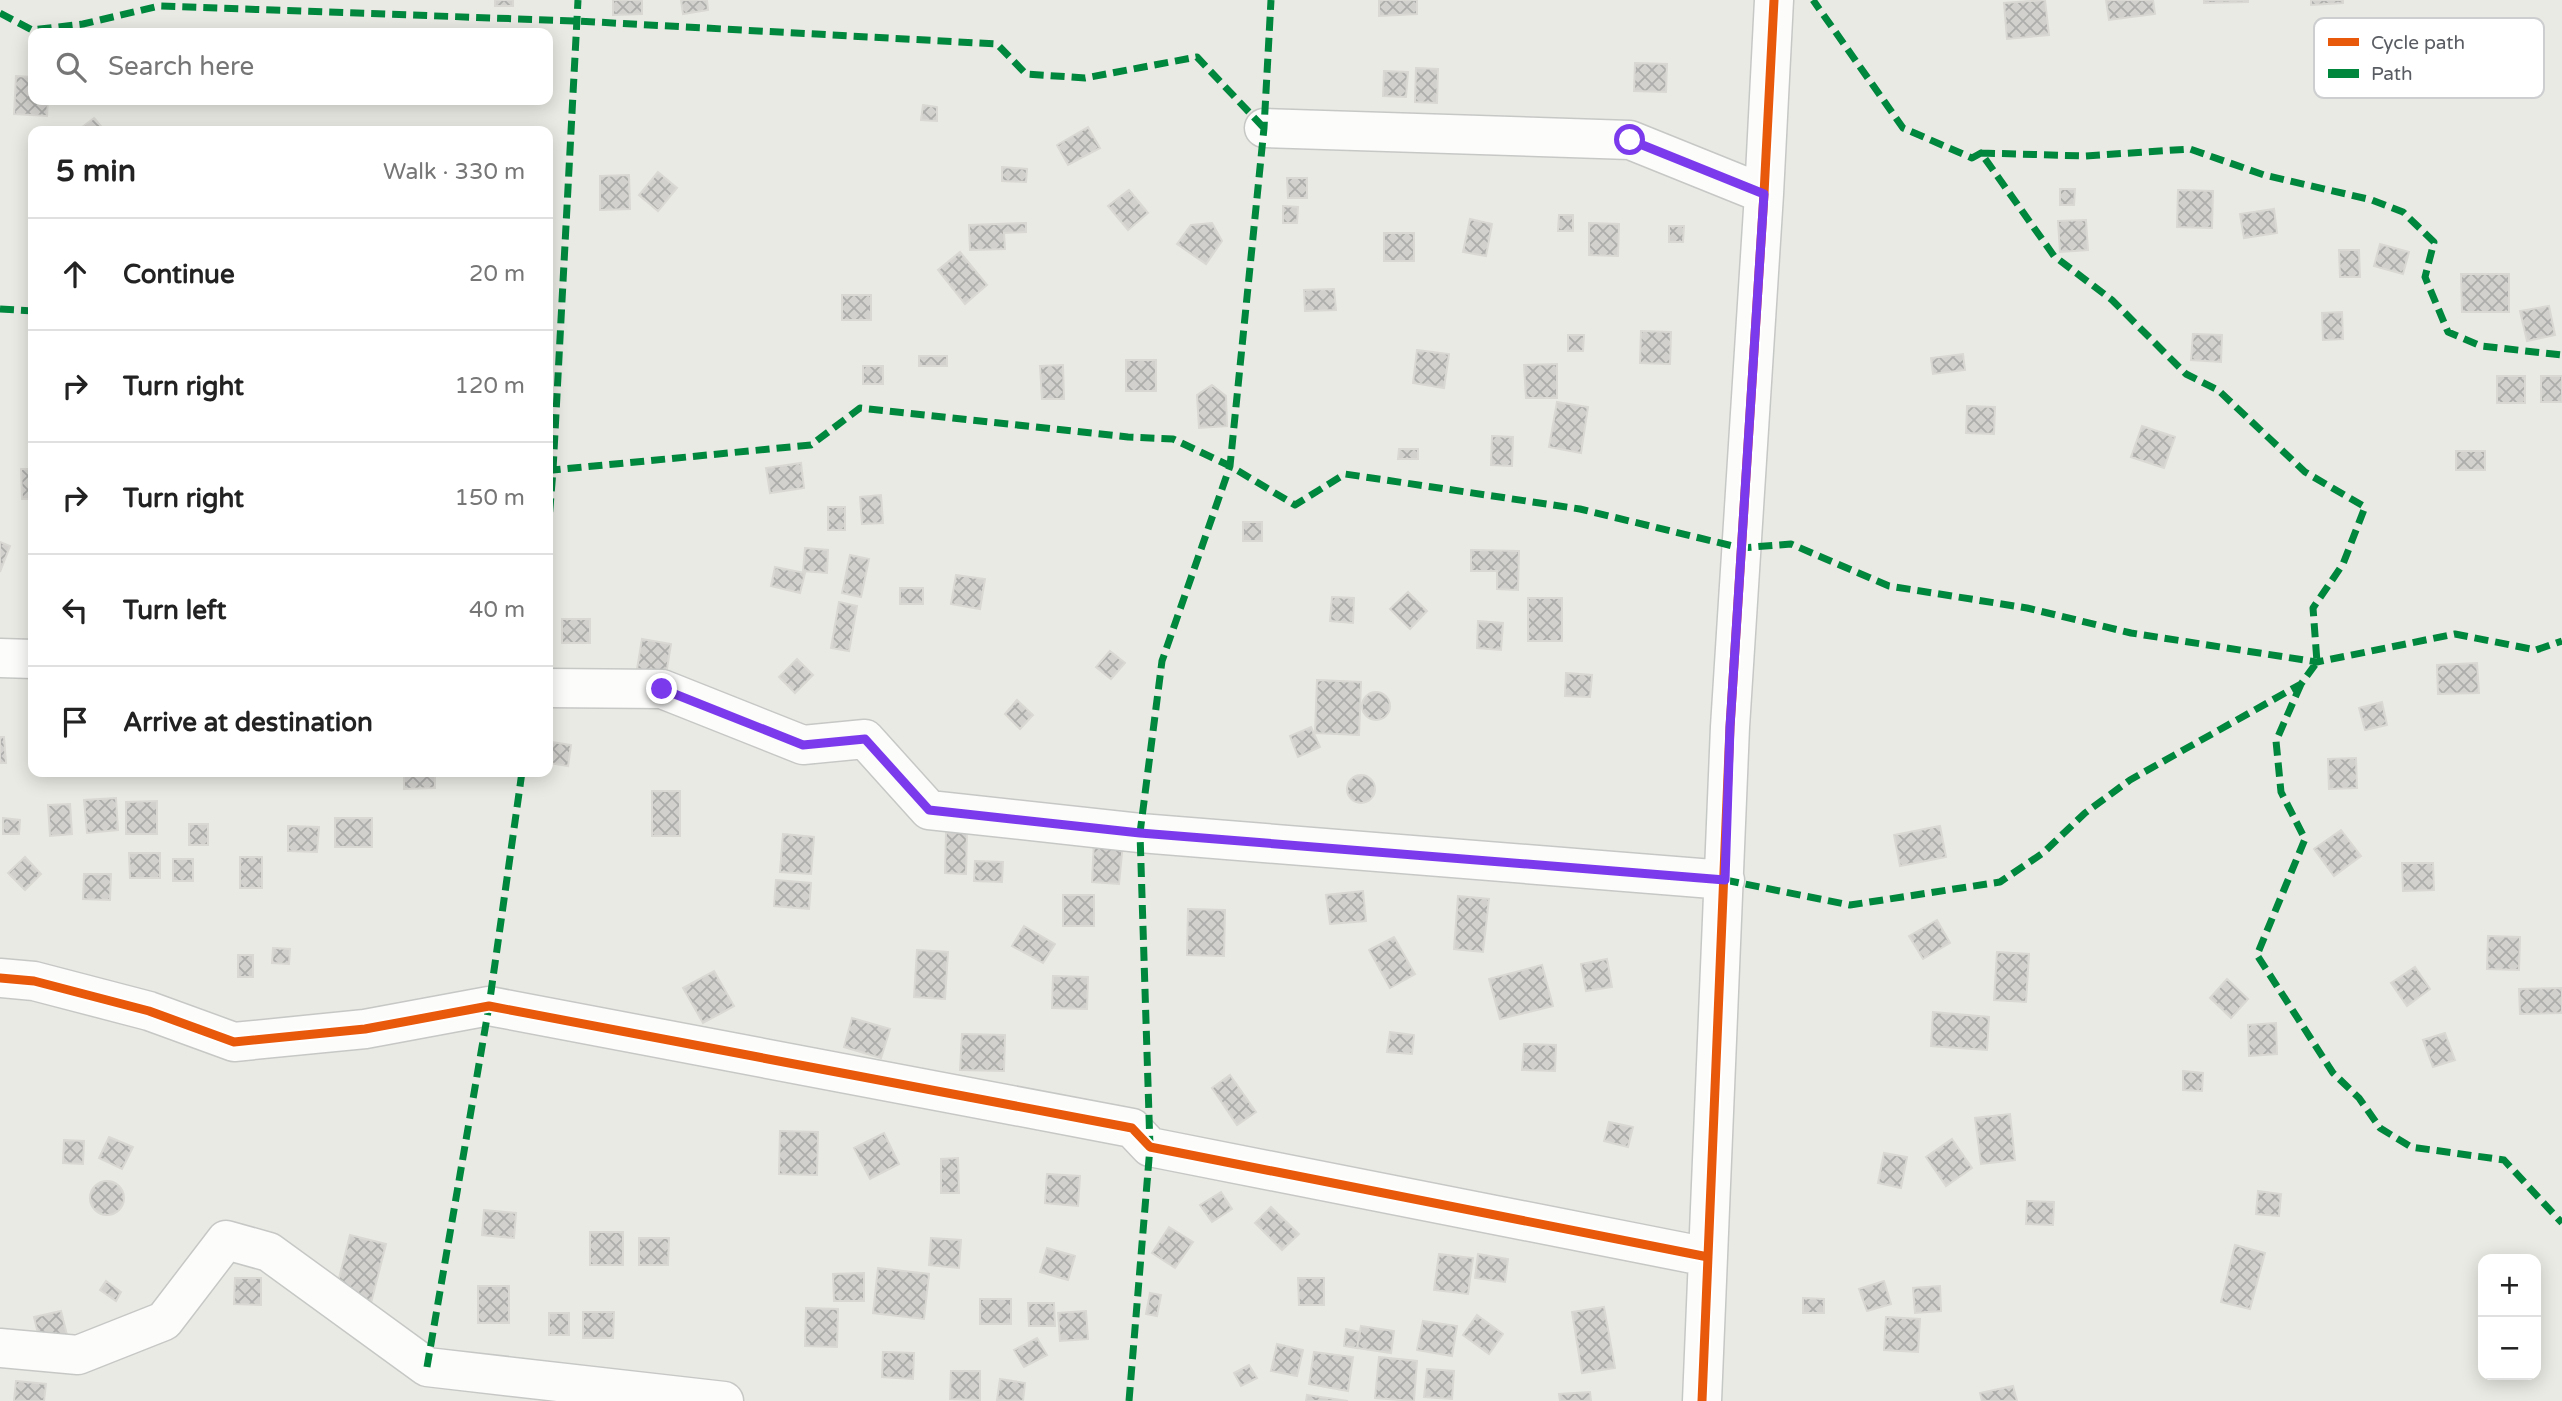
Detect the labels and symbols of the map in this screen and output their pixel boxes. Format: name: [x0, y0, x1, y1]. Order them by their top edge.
legend: [2314, 18, 2544, 98]
text: Cycle path: [2371, 32, 2465, 54]
text: Path: [2371, 63, 2413, 85]
route start: [1614, 124, 1645, 155]
route end: [646, 673, 677, 704]

